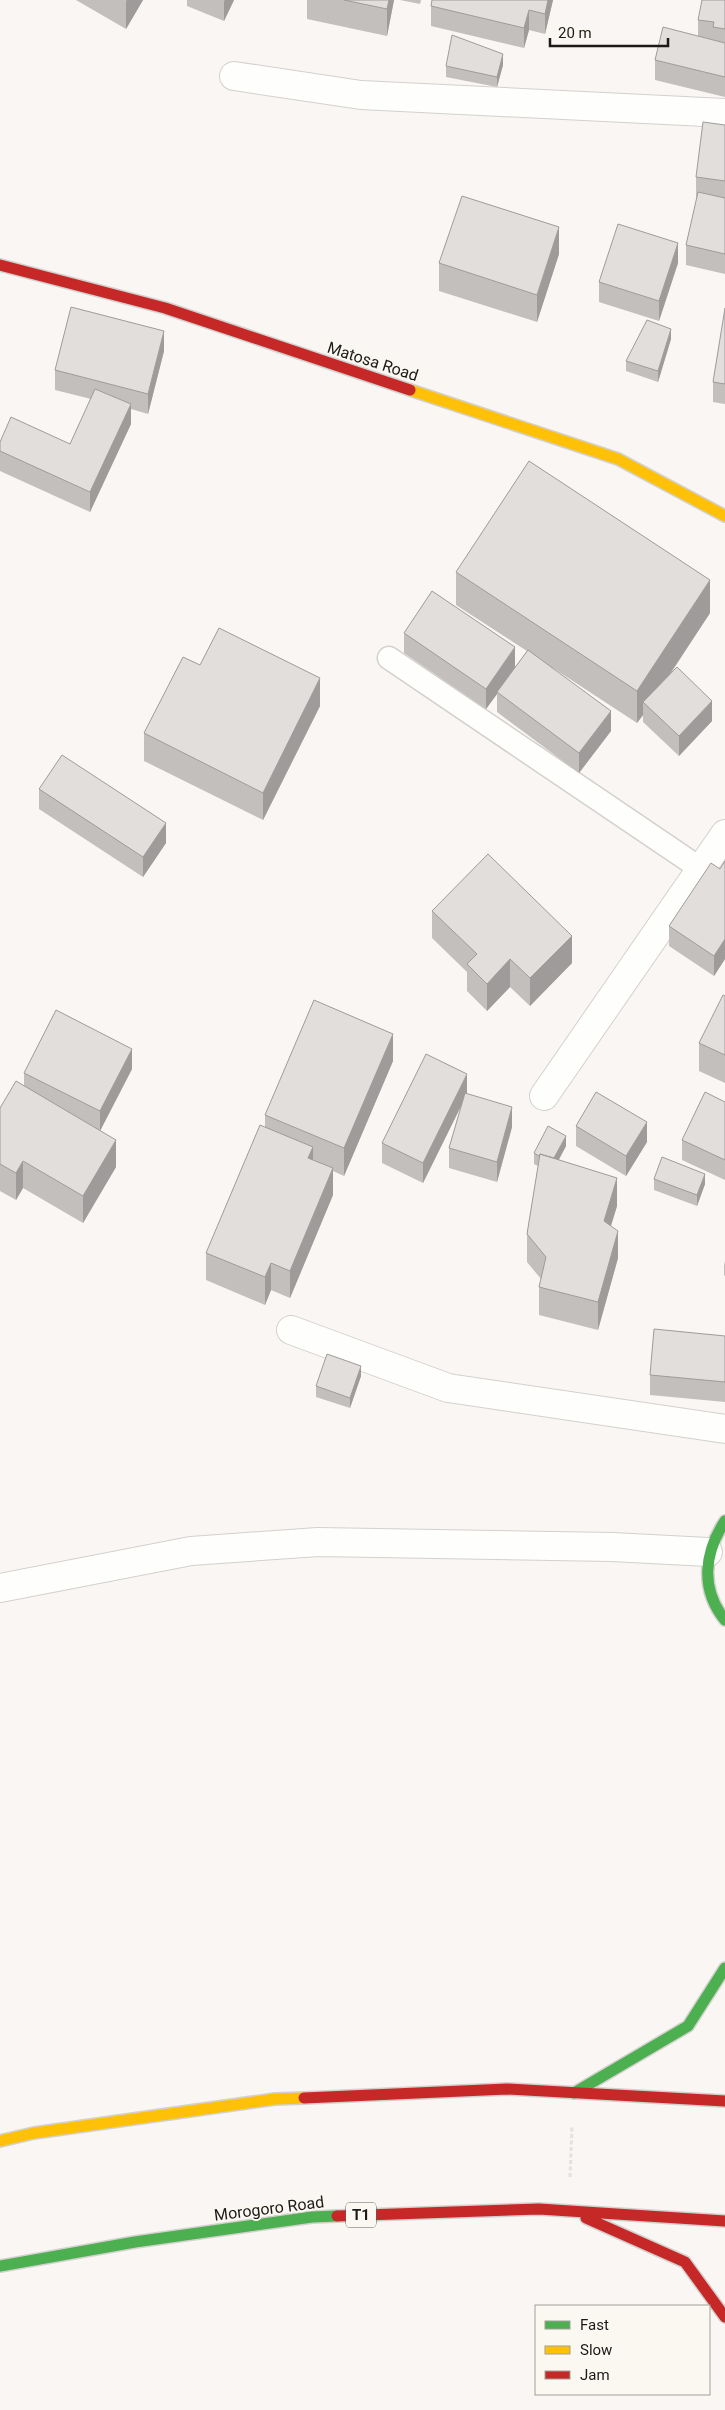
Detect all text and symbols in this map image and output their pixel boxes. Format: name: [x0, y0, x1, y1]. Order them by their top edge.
scale bar: [550, 15, 668, 47]
text: 20 m: [558, 24, 592, 42]
street label: Matosa Road: [325, 338, 421, 385]
street label: Morogoro Road: [213, 2192, 325, 2225]
road number: T1: [346, 2202, 376, 2228]
legend: [535, 2305, 710, 2395]
text: Fast: [580, 2316, 609, 2334]
text: Slow: [580, 2341, 612, 2359]
text: Jam: [580, 2366, 610, 2384]

